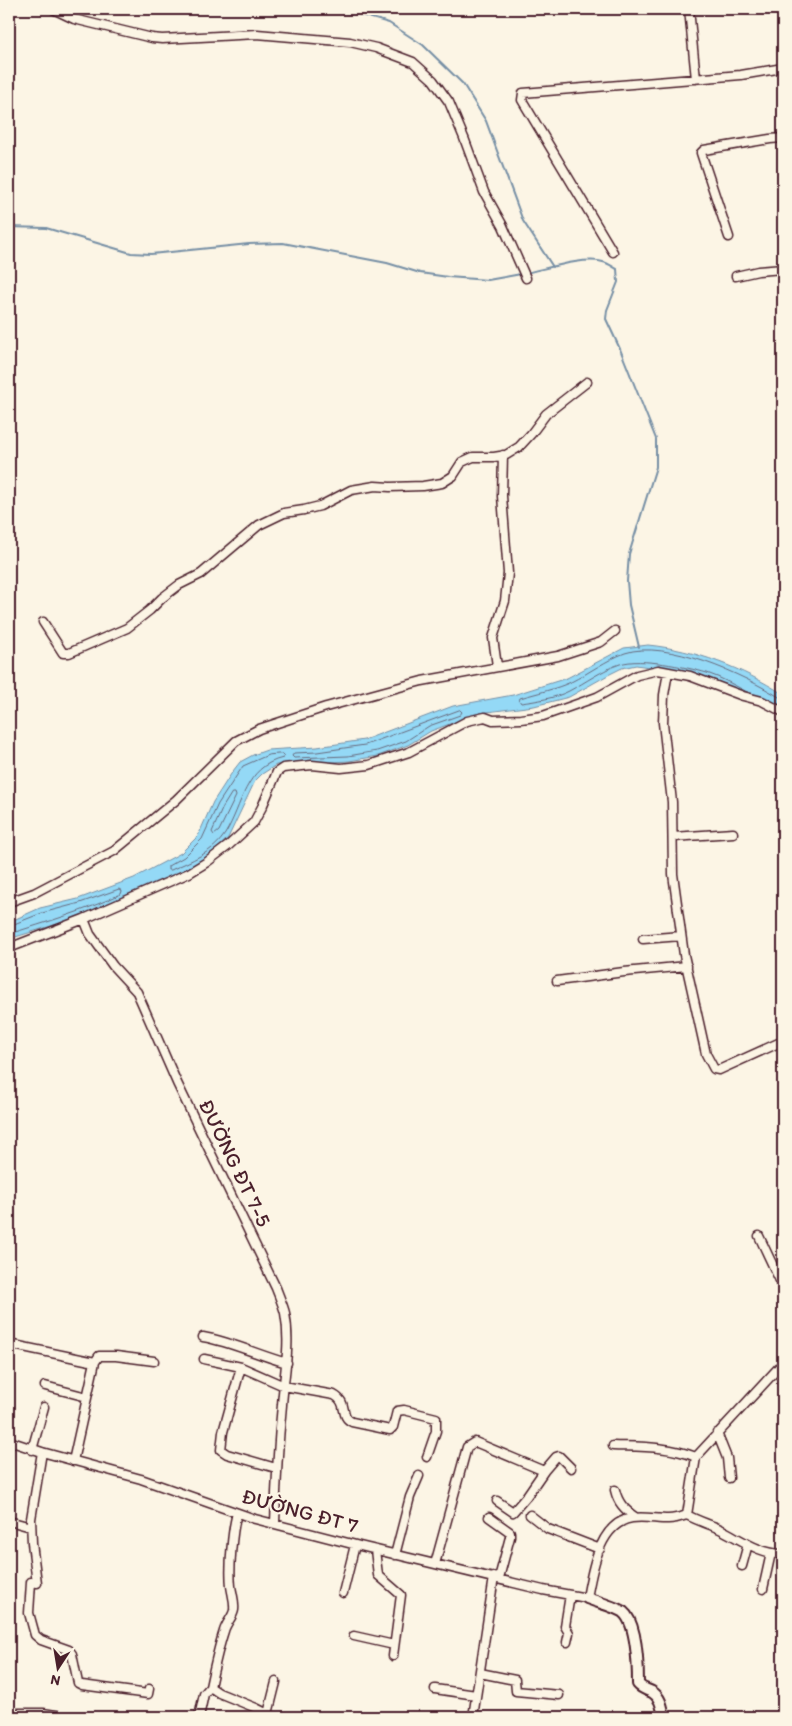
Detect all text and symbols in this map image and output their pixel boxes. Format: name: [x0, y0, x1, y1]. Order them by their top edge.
street label: ĐƯỜNG ĐT 7-5: [194, 1095, 277, 1231]
street label: ĐƯỜNG ĐT 7: [239, 1483, 361, 1538]
north arrow: [32, 1644, 82, 1694]
text: N: [49, 1671, 62, 1690]

